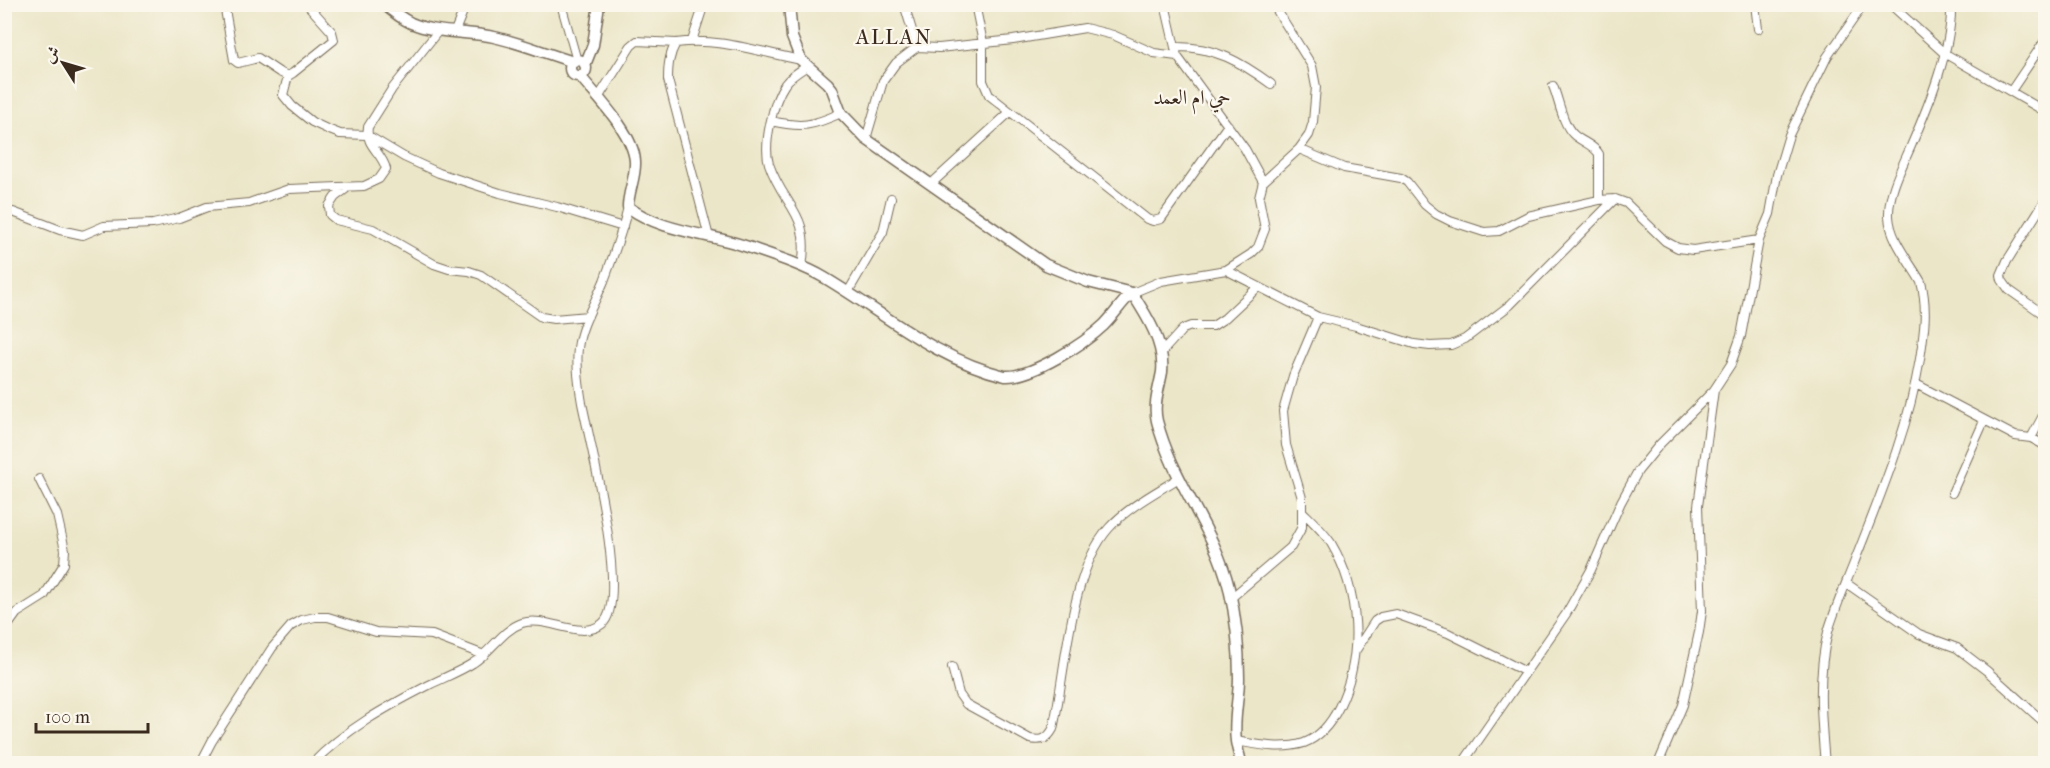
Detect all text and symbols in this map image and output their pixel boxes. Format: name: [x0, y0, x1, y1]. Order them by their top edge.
district label: ALLAN: [855, 25, 932, 49]
north arrow: [33, 33, 93, 93]
text: ش: [39, 42, 64, 66]
district label: حي ام العمد: [1153, 86, 1231, 115]
scale bar: [36, 696, 148, 734]
text: 100 m: [45, 707, 90, 728]

